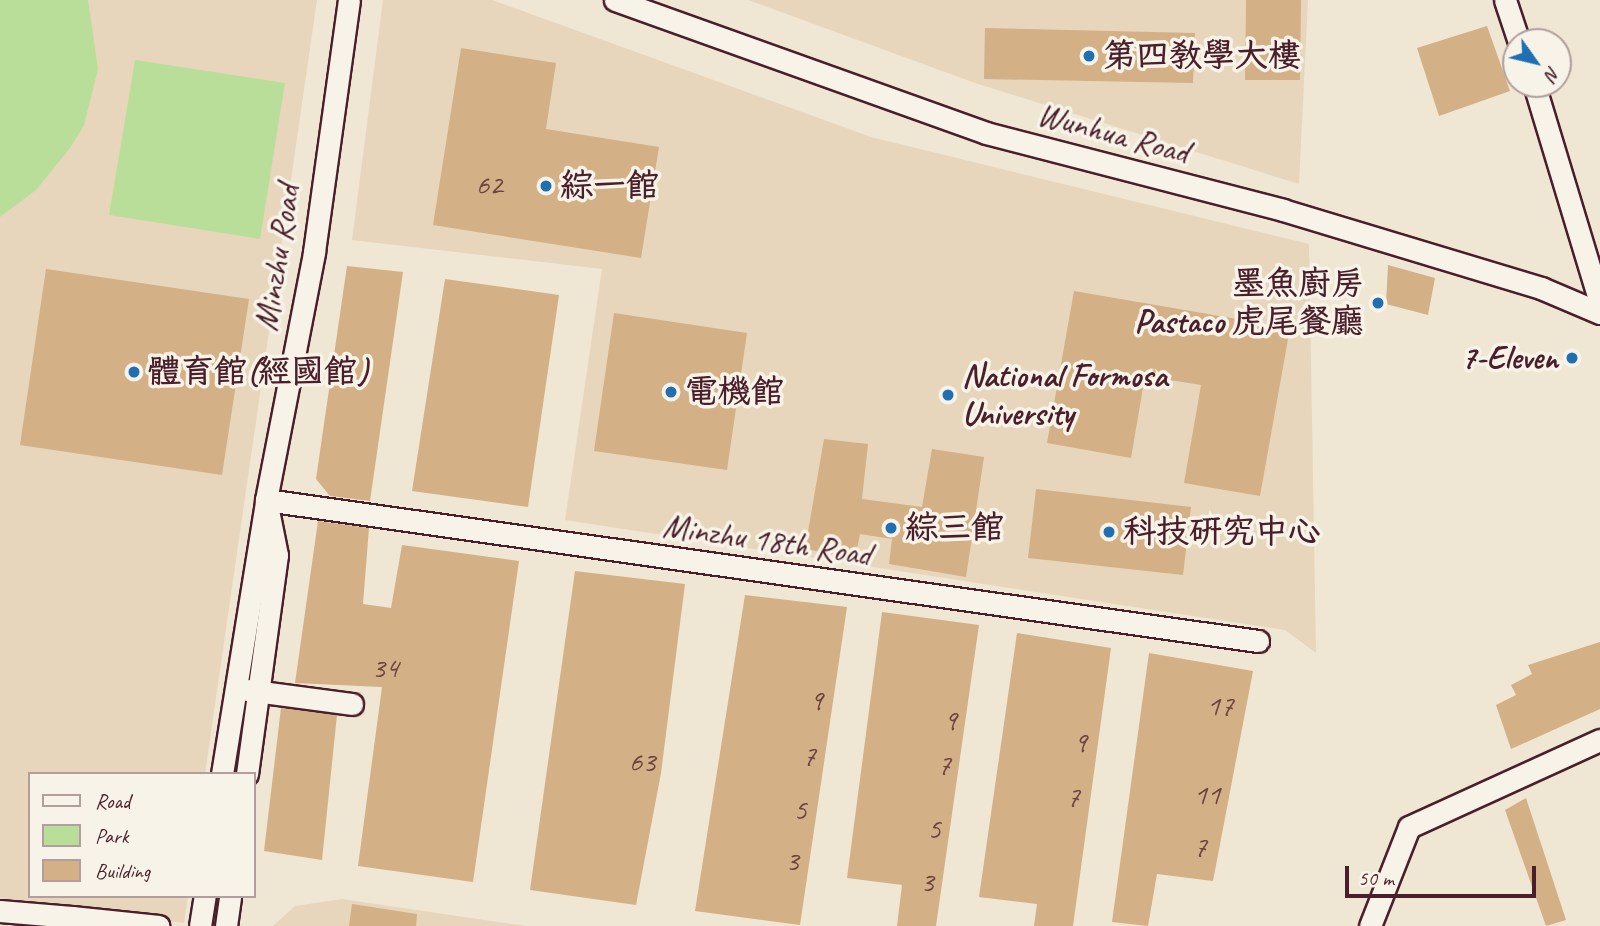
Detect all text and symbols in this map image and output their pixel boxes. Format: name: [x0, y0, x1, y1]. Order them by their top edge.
north arrow: [1502, 28, 1572, 98]
place label: 第四教學大樓: [1103, 36, 1301, 76]
marker: 第四教學大樓: [1081, 48, 1097, 64]
text: N: [1540, 62, 1566, 85]
street label: Wunhua Road: [1033, 95, 1193, 173]
house number: 62: [476, 166, 502, 202]
place label: 綜一館: [560, 166, 659, 206]
marker: 綜一館: [538, 178, 554, 194]
street label: Minzhu Road: [247, 183, 309, 333]
place label: 墨魚廚房 Pastaco 虎尾餐廳: [1135, 264, 1364, 342]
marker: 墨魚廚房 Pastaco 虎尾餐廳: [1370, 295, 1386, 311]
place label: 7-Eleven: [1461, 338, 1558, 378]
marker: 7-Eleven: [1564, 350, 1580, 366]
place label: 體育館(經國館): [148, 352, 368, 392]
place label: National Formosa University: [962, 356, 1166, 434]
marker: 體育館(經國館): [126, 364, 142, 380]
place label: 電機館: [685, 372, 784, 412]
marker: 電機館: [663, 384, 679, 400]
marker: National Formosa University: [940, 387, 956, 403]
street label: Minzhu 18th Road: [661, 507, 873, 575]
place label: 綜三館: [905, 508, 1004, 548]
place label: 科技研究中心: [1123, 512, 1321, 552]
marker: 綜三館: [883, 520, 899, 536]
marker: 科技研究中心: [1101, 524, 1117, 540]
house number: 34: [372, 649, 398, 685]
house number: 9: [809, 682, 823, 718]
house number: 17: [1207, 687, 1233, 723]
house number: 9: [943, 702, 957, 738]
house number: 9: [1073, 724, 1087, 760]
house number: 7: [802, 737, 816, 773]
house number: 63: [629, 743, 655, 779]
house number: 7: [937, 746, 951, 782]
legend: [28, 772, 256, 898]
house number: 11: [1194, 776, 1220, 812]
house number: 7: [1066, 778, 1080, 814]
text: Road: [95, 788, 130, 814]
house number: 5: [793, 791, 807, 827]
house number: 5: [927, 810, 941, 846]
text: Park: [95, 823, 128, 849]
house number: 7: [1193, 828, 1207, 864]
house number: 3: [785, 842, 799, 878]
scale bar: [1348, 852, 1539, 896]
text: Building: [95, 858, 150, 884]
house number: 3: [920, 863, 934, 899]
text: 50 m: [1358, 865, 1394, 891]

